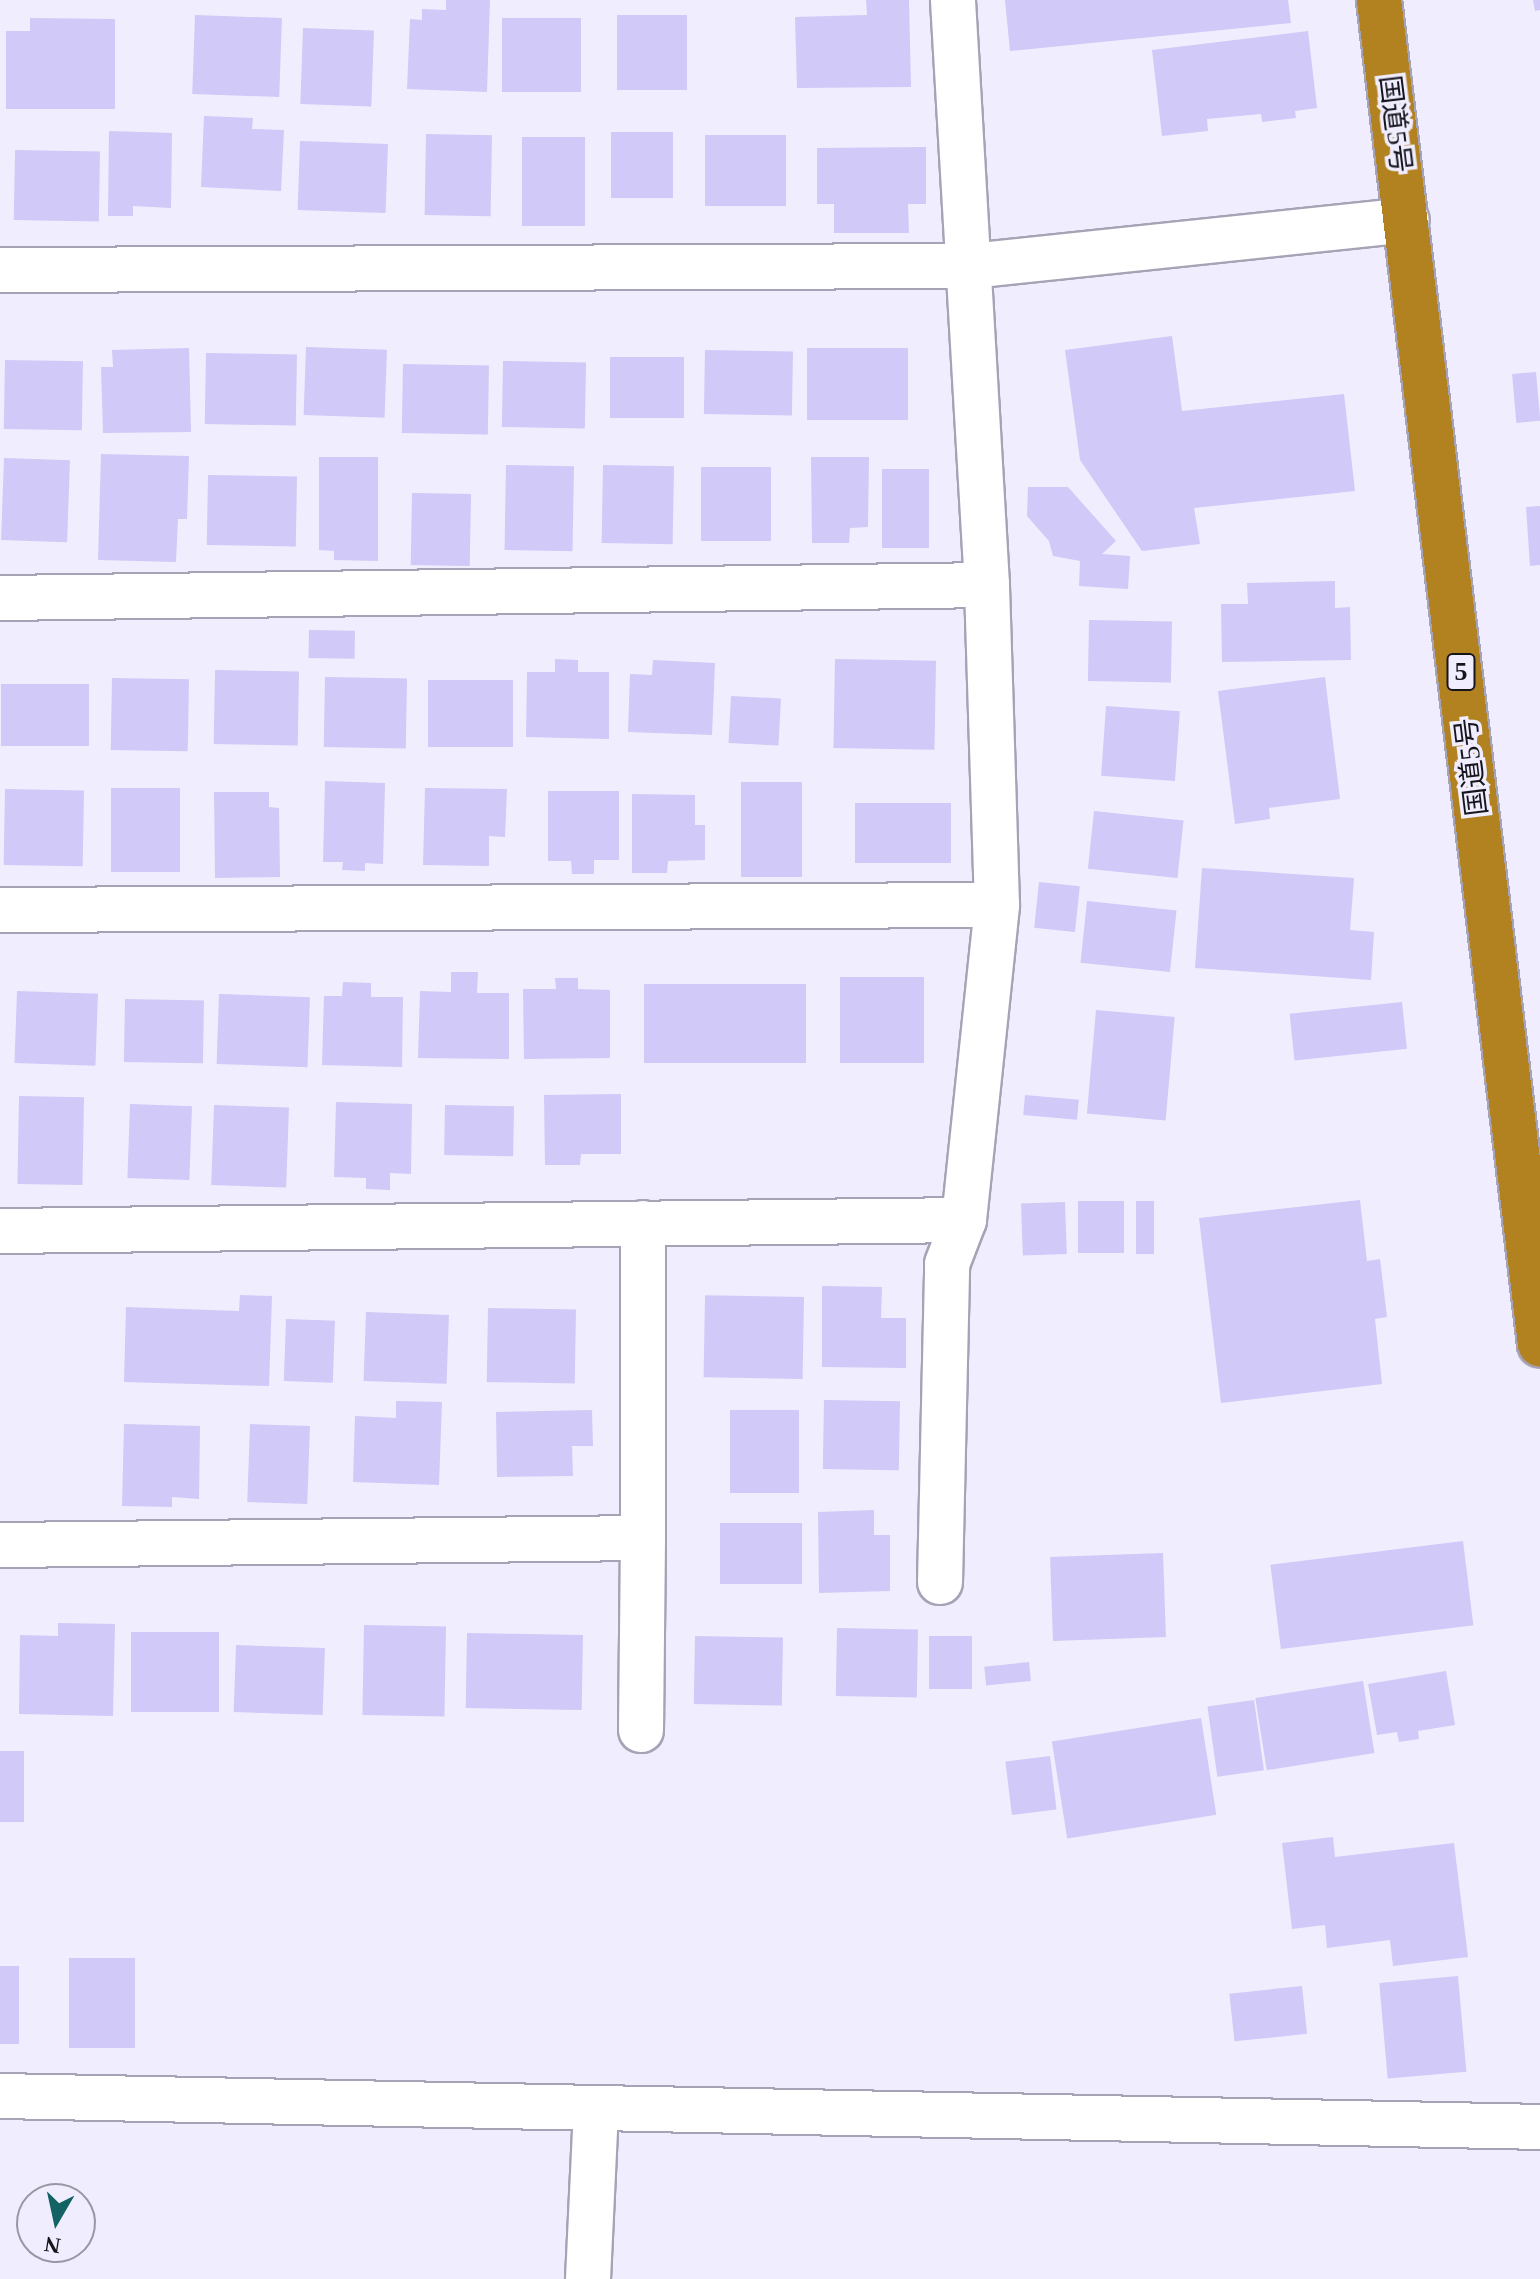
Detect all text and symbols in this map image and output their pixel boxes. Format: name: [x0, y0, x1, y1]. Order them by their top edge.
street label: 国道5号: [1372, 73, 1418, 175]
road number: 5: [1445, 650, 1477, 694]
street label: 国道5号: [1449, 716, 1495, 818]
north arrow: [16, 2183, 96, 2263]
text: N: [43, 2232, 62, 2259]

